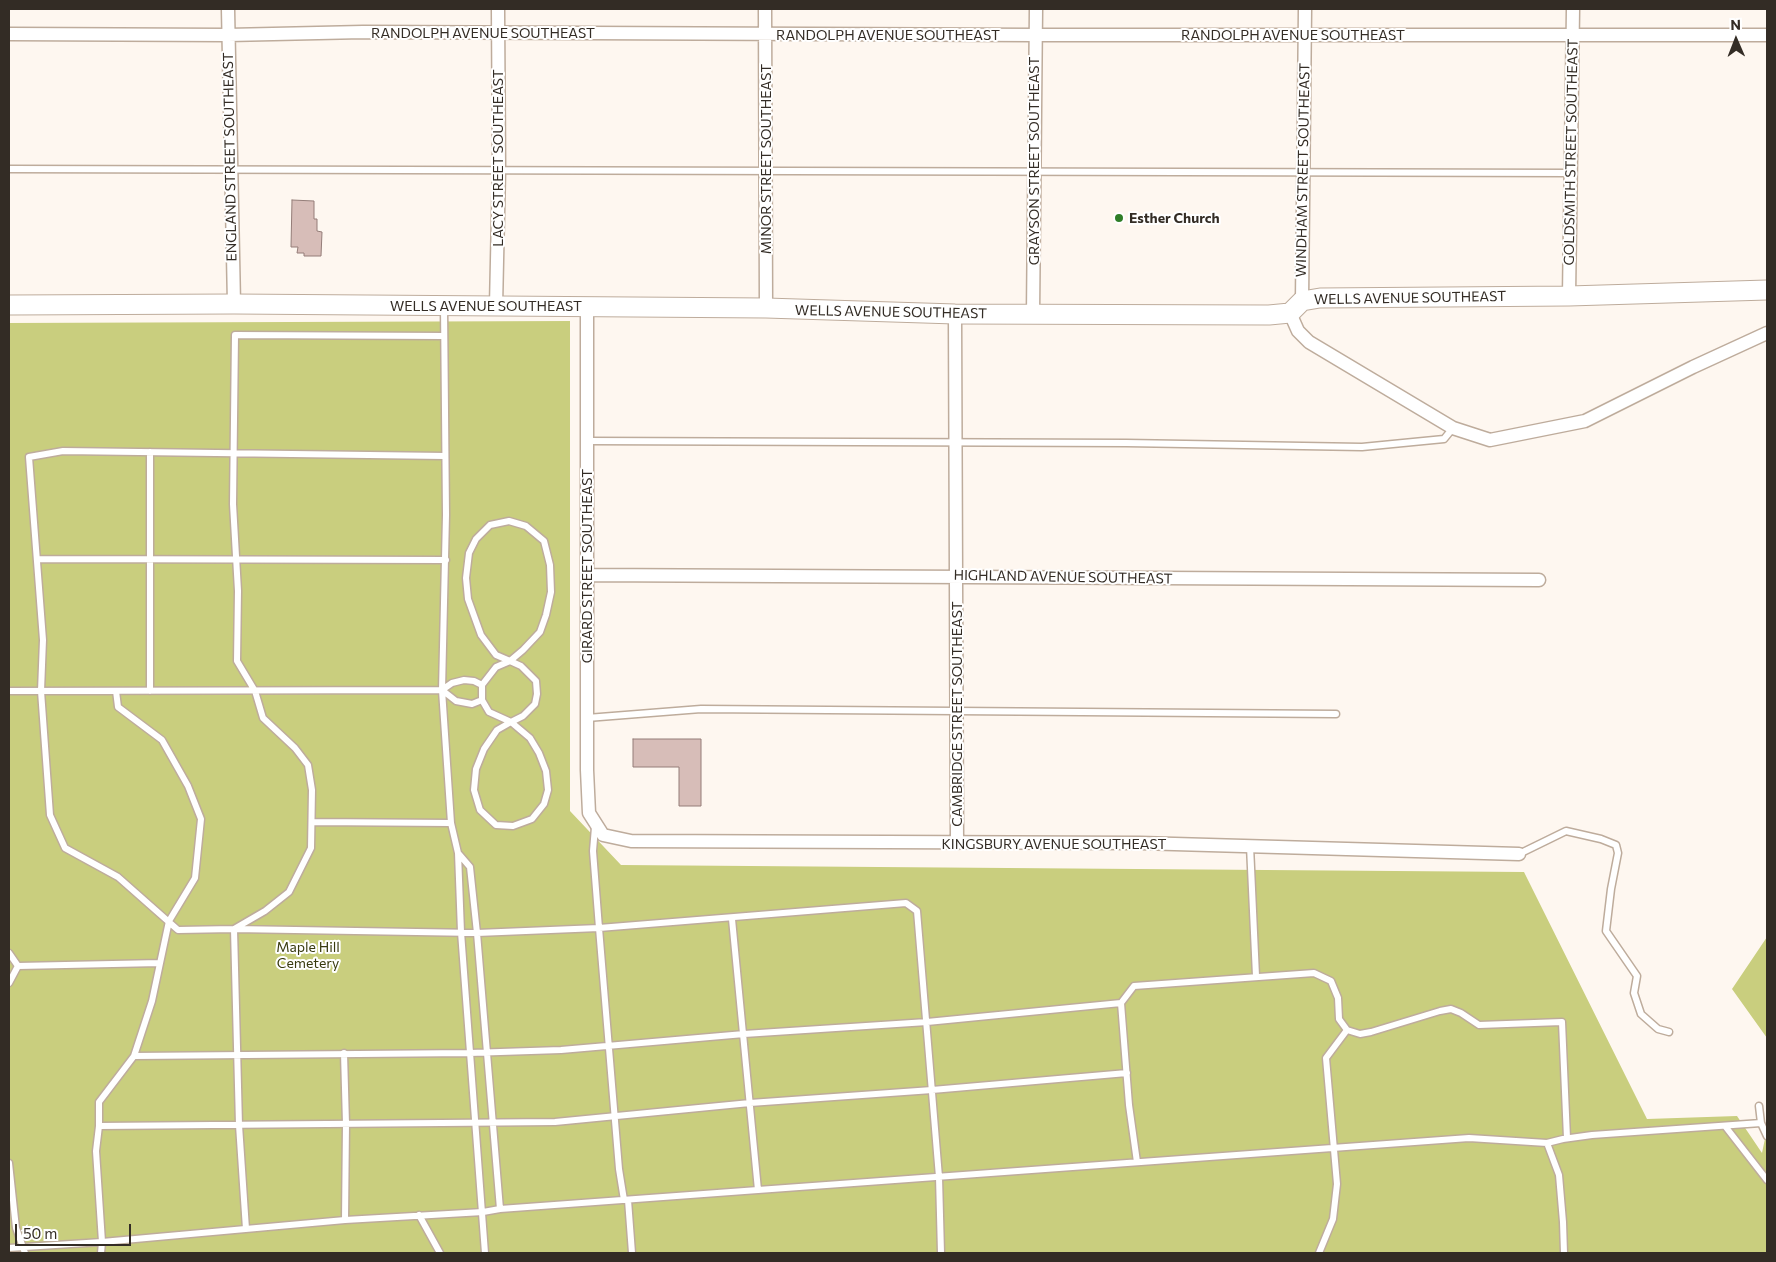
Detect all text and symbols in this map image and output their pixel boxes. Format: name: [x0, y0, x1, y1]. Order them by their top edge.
north arrow: [1711, 15, 1761, 65]
text: N: [1730, 16, 1741, 33]
street label: RANDOLPH AVENUE SOUTHEAST: [371, 25, 595, 41]
street label: RANDOLPH AVENUE SOUTHEAST: [776, 27, 1000, 43]
street label: RANDOLPH AVENUE SOUTHEAST: [1181, 27, 1405, 43]
street label: GOLDSMITH STREET SOUTHEAST: [1561, 39, 1581, 265]
street label: ENGLAND STREET SOUTHEAST: [220, 52, 240, 262]
street label: GRAYSON STREET SOUTHEAST: [1026, 57, 1042, 265]
street label: WINDHAM STREET SOUTHEAST: [1293, 63, 1313, 277]
street label: MINOR STREET SOUTHEAST: [758, 64, 774, 254]
street label: LACY STREET SOUTHEAST: [490, 69, 506, 247]
place label: Esther Church: [1129, 210, 1220, 226]
marker: Esther Church: [1113, 212, 1125, 224]
street label: WELLS AVENUE SOUTHEAST: [1314, 288, 1506, 308]
street label: WELLS AVENUE SOUTHEAST: [390, 298, 582, 314]
street label: WELLS AVENUE SOUTHEAST: [795, 302, 987, 322]
street label: GIRARD STREET SOUTHEAST: [579, 469, 595, 663]
street label: HIGHLAND AVENUE SOUTHEAST: [953, 567, 1173, 587]
street label: CAMBRIDGE STREET SOUTHEAST: [949, 601, 965, 827]
street label: KINGSBURY AVENUE SOUTHEAST: [941, 836, 1167, 852]
park label: Maple Hill Cemetery: [276, 939, 340, 972]
scale bar: [18, 1214, 134, 1246]
text: 50 m: [23, 1224, 57, 1242]

